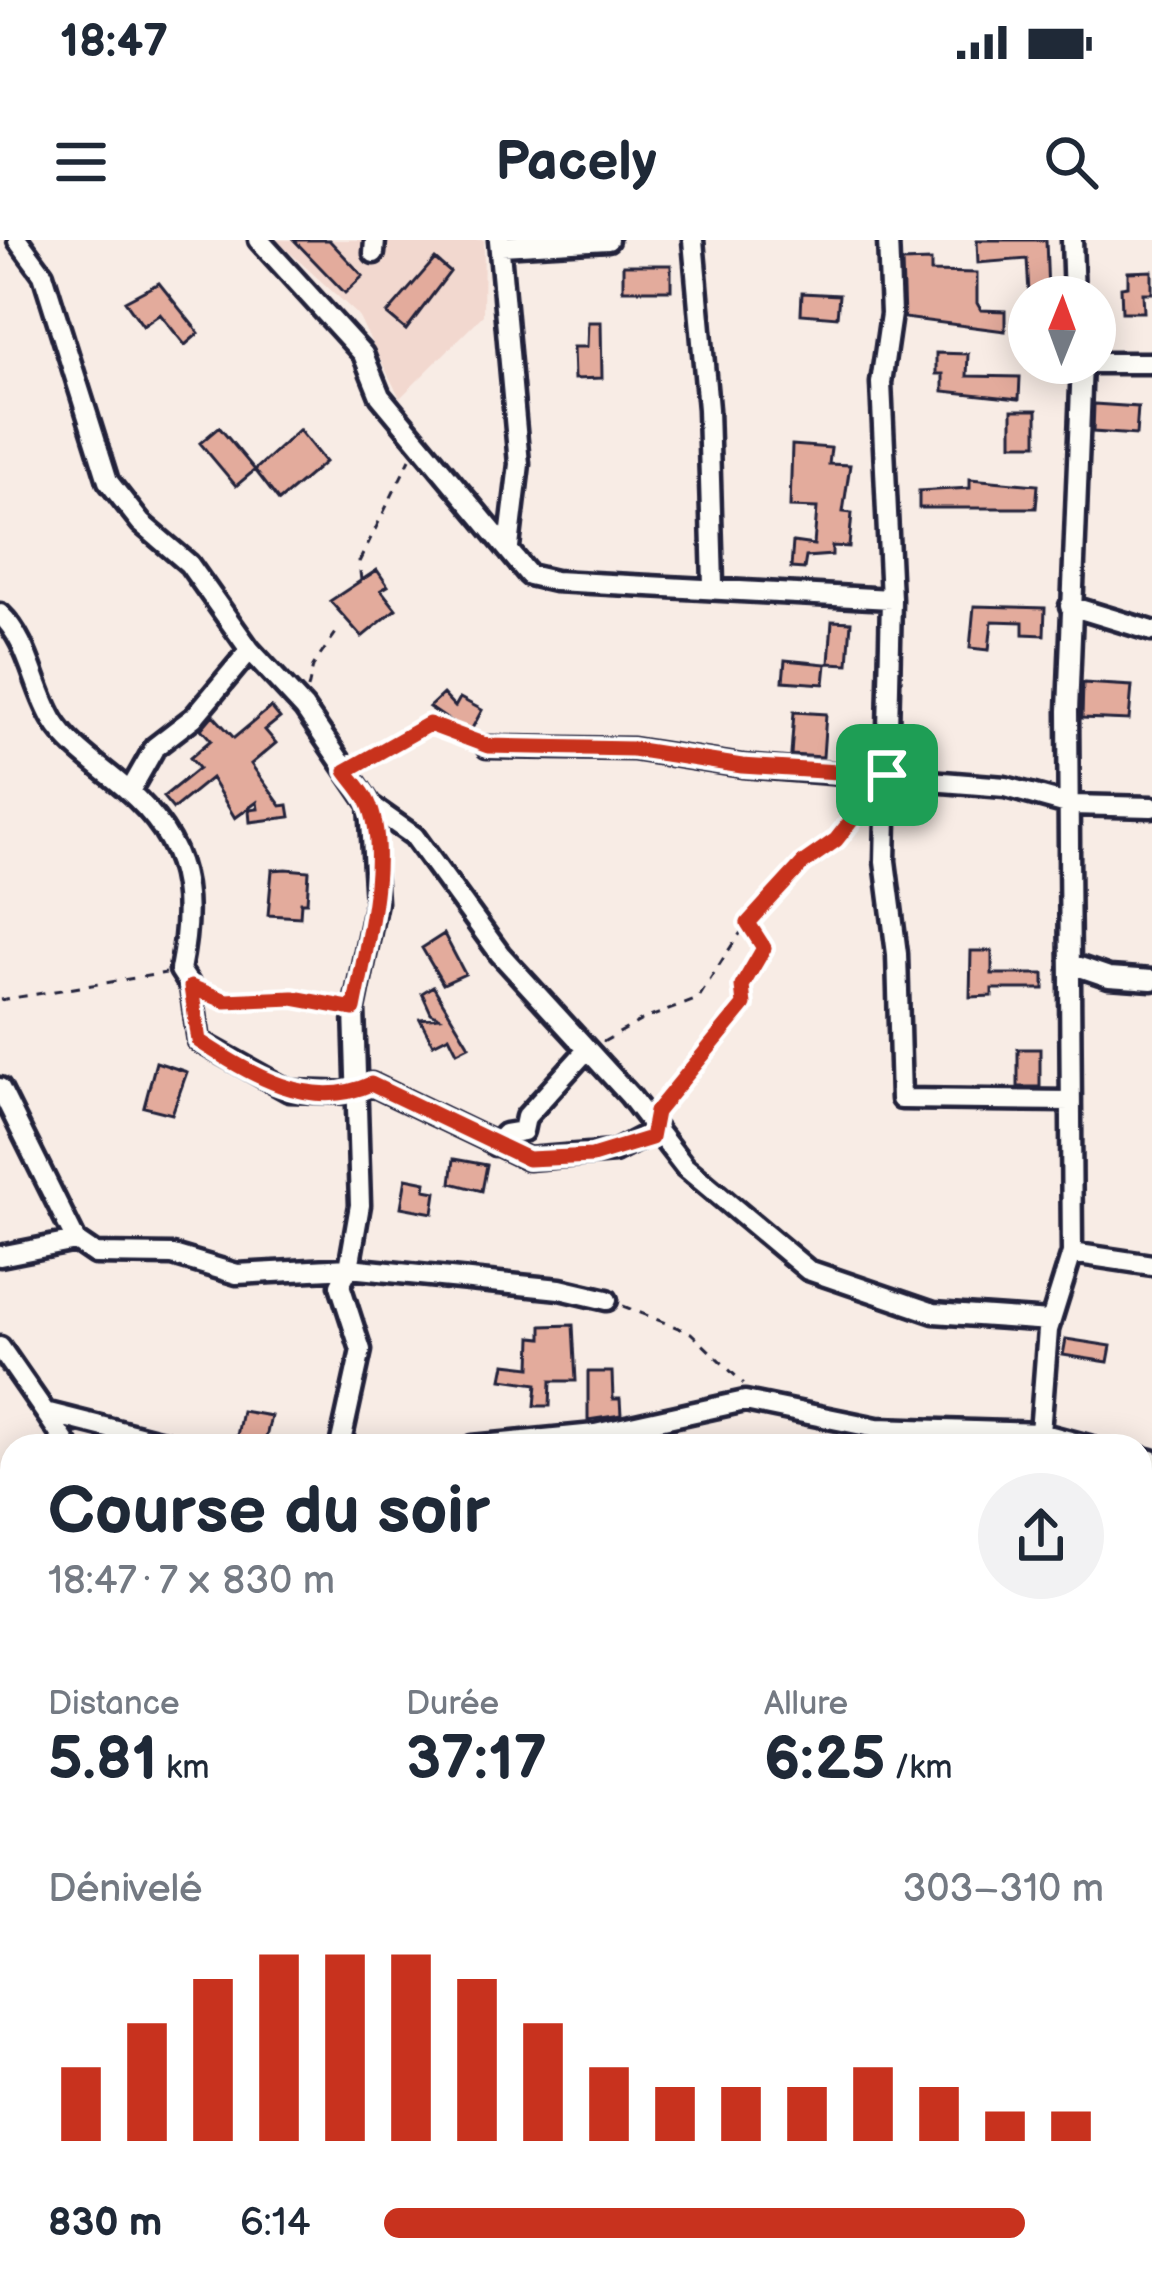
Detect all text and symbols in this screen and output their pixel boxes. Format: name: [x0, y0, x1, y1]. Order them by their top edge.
text: 18:47: [60, 15, 168, 70]
icon: menu: [48, 129, 114, 195]
icon: search: [1038, 129, 1104, 195]
text: Pacely: [495, 130, 657, 195]
north arrow: [1008, 276, 1116, 384]
map controls: [1008, 276, 1116, 384]
pin: [836, 724, 938, 826]
icon: arrive: [854, 742, 920, 808]
text: Course du soir: [48, 1473, 490, 1552]
button: share: [978, 1473, 1104, 1599]
text: 18:47 · 7 × 830 m: [48, 1558, 335, 1605]
text: Distance: [48, 1684, 180, 1724]
text: Durée: [406, 1684, 499, 1724]
text: Allure: [764, 1684, 848, 1724]
text: 5.81: [48, 1724, 157, 1796]
text: 37:17: [406, 1724, 547, 1796]
text: 6:25: [764, 1724, 885, 1796]
text: km: [157, 1748, 210, 1788]
text: /km: [885, 1748, 953, 1788]
text: Dénivelé: [48, 1866, 202, 1913]
text: 303–310 m: [903, 1866, 1104, 1913]
text: 830 m: [48, 2200, 162, 2247]
text: 6:14: [240, 2200, 311, 2247]

